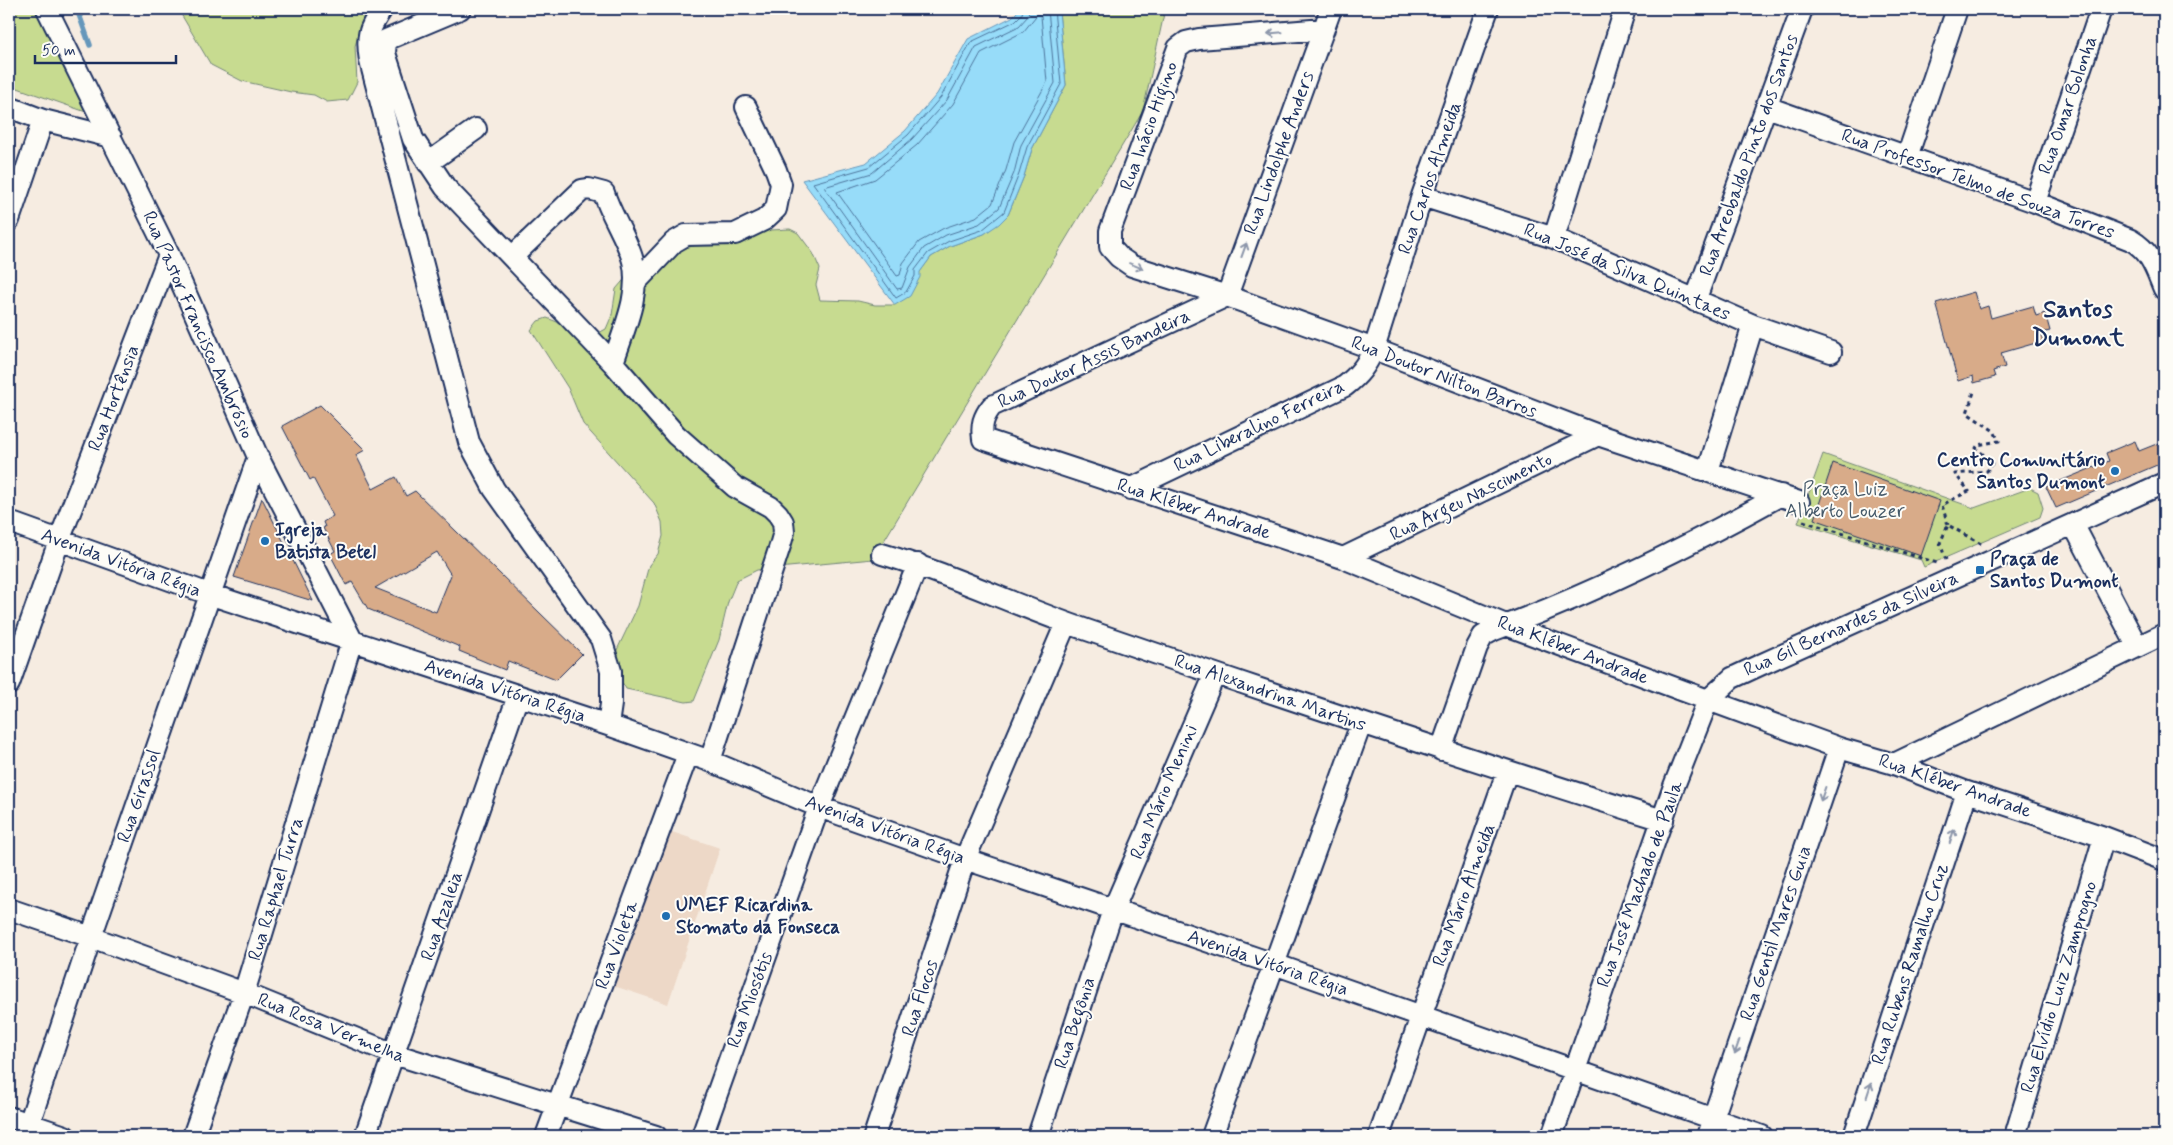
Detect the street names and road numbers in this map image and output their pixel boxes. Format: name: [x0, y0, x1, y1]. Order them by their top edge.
street label: Rua Areobaldo Pinto dos Santos: [1694, 30, 1805, 279]
street label: Rua Omar Bolonha: [2033, 32, 2103, 178]
street label: Rua Inácio Higino: [1114, 58, 1187, 195]
street label: Rua Lindolphe Anders: [1238, 67, 1320, 238]
street label: Rua Carlos Almeida: [1392, 98, 1468, 258]
street label: Rua Professor Telmo de Souza Torres: [1838, 123, 2118, 245]
street label: Rua Pastor Francisco Ambrósio: [136, 207, 260, 443]
street label: Rua José da Silva Quintaes: [1520, 217, 1734, 327]
street label: Rua Doutor Assis Bandeira: [994, 303, 1194, 415]
street label: Rua Doutor Nilton Barros: [1347, 330, 1541, 424]
street label: Rua Hortênsia: [82, 341, 146, 455]
street label: Rua Liberalino Ferreira: [1170, 374, 1348, 478]
street label: Rua Argeu Nascimento: [1386, 447, 1558, 550]
street label: Rua Kléber Andrade: [1114, 472, 1274, 546]
street label: Avenida Vitória Régia: [37, 522, 204, 604]
street label: Rua Gil Bernardes da Silveira: [1740, 565, 1962, 683]
street label: Rua Kléber Andrade: [1494, 610, 1652, 690]
street label: Rua Alexandrina Martins: [1171, 648, 1369, 738]
street label: Avenida Vitória Régia: [421, 653, 589, 730]
street label: Rua Mário Menini: [1124, 721, 1204, 863]
street label: Rua Girassol: [111, 746, 167, 846]
street label: Rua Kléber Andrade: [1875, 748, 2035, 824]
street label: Rua José Machado de Paula: [1591, 776, 1689, 991]
street label: Avenida Vitória Régia: [801, 789, 968, 871]
street label: Rua Raphael Turra: [242, 814, 310, 964]
street label: Rua Mário Almeida: [1427, 820, 1501, 970]
street label: Rua Gentil Mares Guia: [1734, 842, 1818, 1024]
street label: Rua Rubens Ramalho Cruz: [1866, 860, 1955, 1068]
street label: Rua Azaleia: [415, 868, 469, 964]
street label: Rua Elvídio Luiz Zamprogno: [2015, 878, 2104, 1096]
street label: Rua Violeta: [589, 897, 645, 993]
street label: Avenida Vitória Régia: [1184, 924, 1352, 1003]
street label: Rua Miosótis: [721, 948, 779, 1051]
street label: Rua Flocos: [896, 956, 944, 1040]
street label: Rua Begônia: [1048, 974, 1104, 1073]
street label: Rua Rosa Vermelha: [254, 987, 408, 1069]

